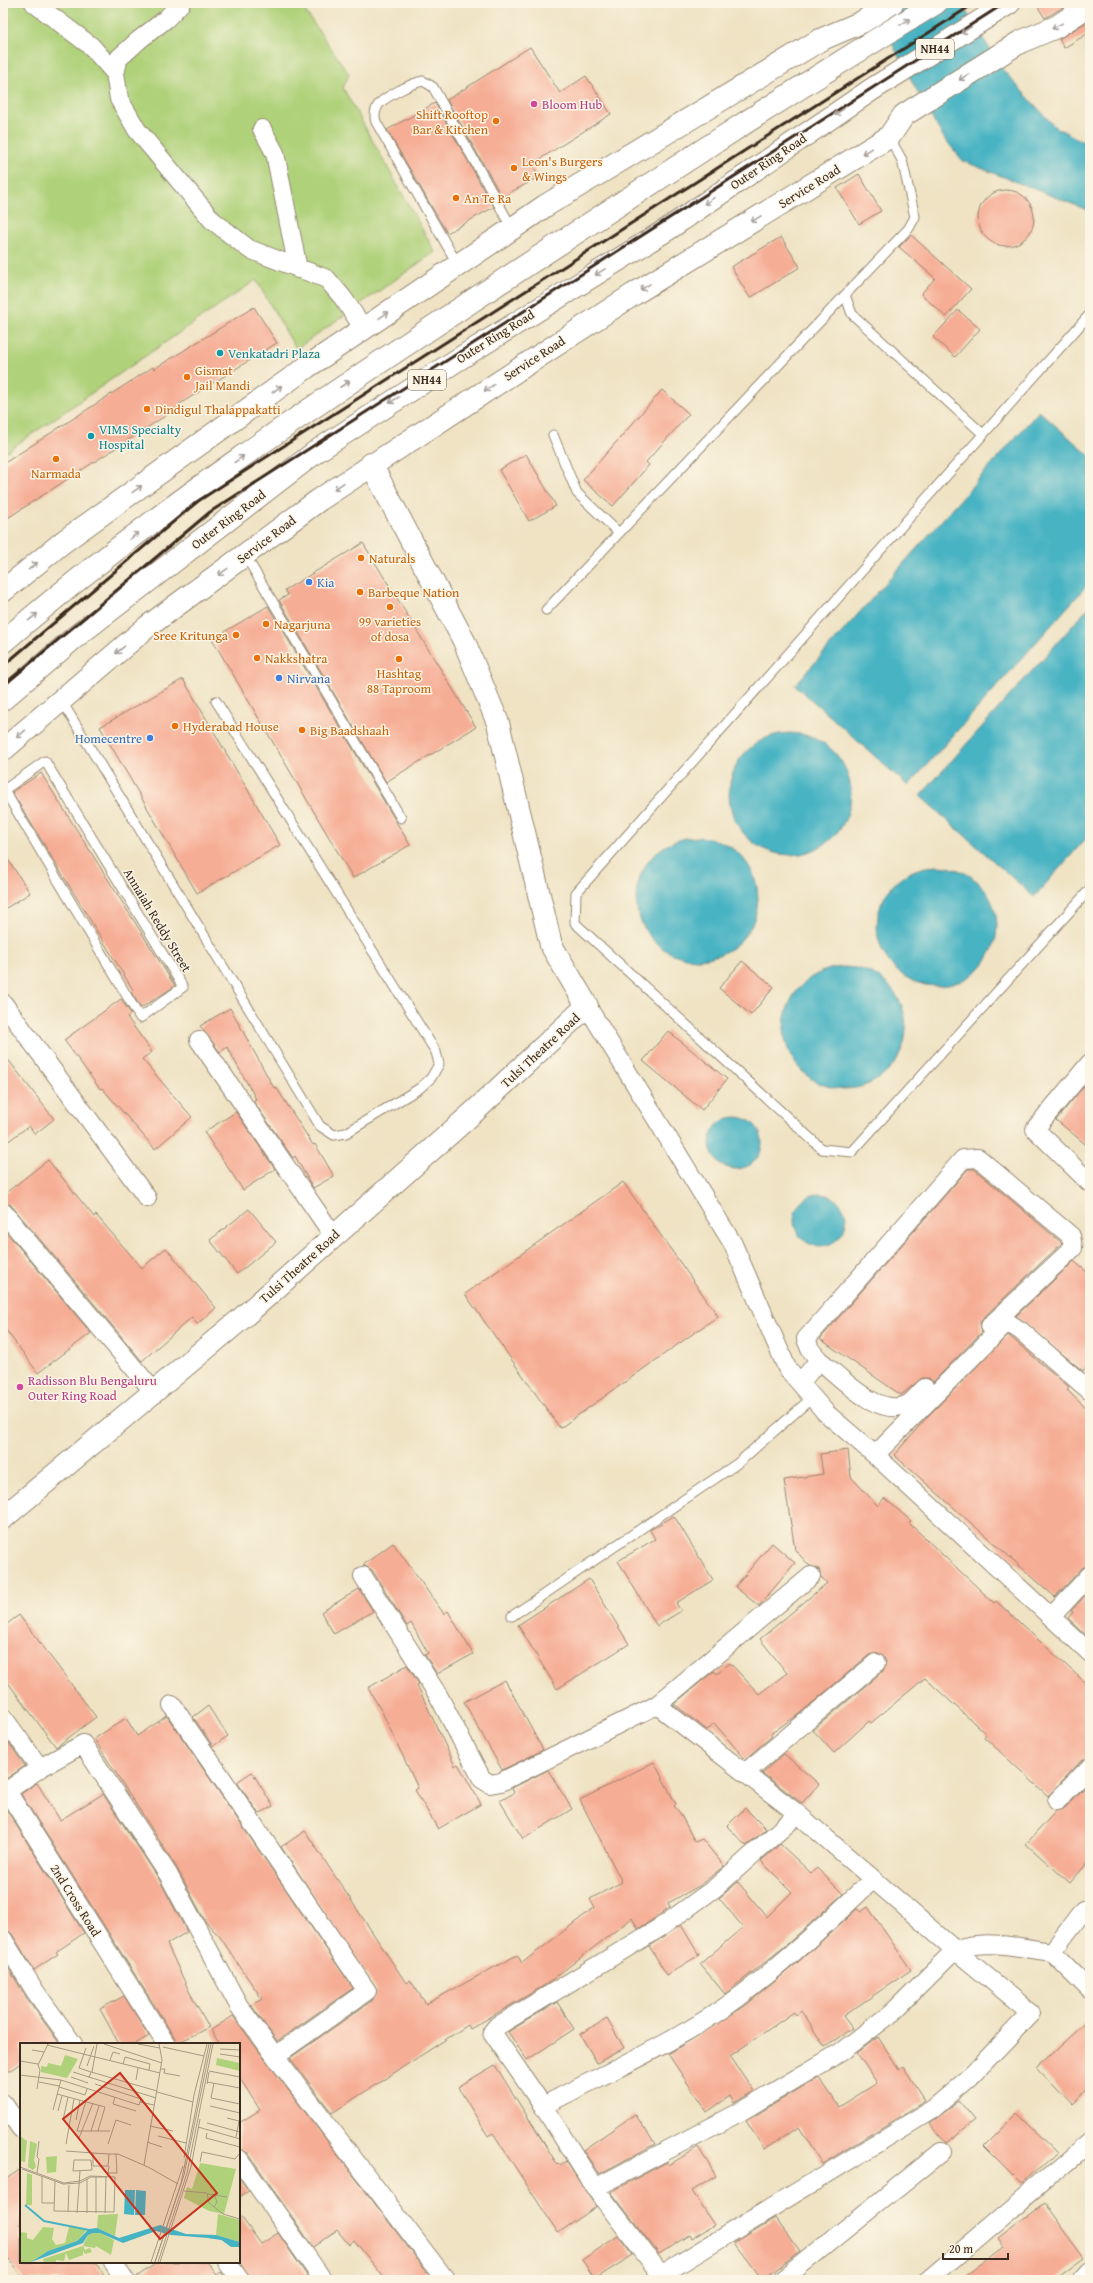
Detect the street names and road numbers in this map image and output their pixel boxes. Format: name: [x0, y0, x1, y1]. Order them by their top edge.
road number: NH44: [916, 39, 954, 59]
street label: Outer Ring Road: [726, 129, 810, 194]
street label: Service Road: [775, 160, 844, 213]
street label: Outer Ring Road: [453, 305, 538, 368]
street label: Service Road: [500, 331, 569, 385]
road number: NH44: [408, 370, 446, 390]
street label: Outer Ring Road: [187, 485, 270, 554]
street label: Service Road: [233, 511, 300, 568]
street label: Annaiah Reddy Street: [119, 865, 196, 976]
street label: Tulsi Theatre Road: [496, 1008, 584, 1092]
street label: Tulsi Theatre Road: [255, 1225, 344, 1308]
street label: 2nd Cross Road: [46, 1860, 106, 1940]

